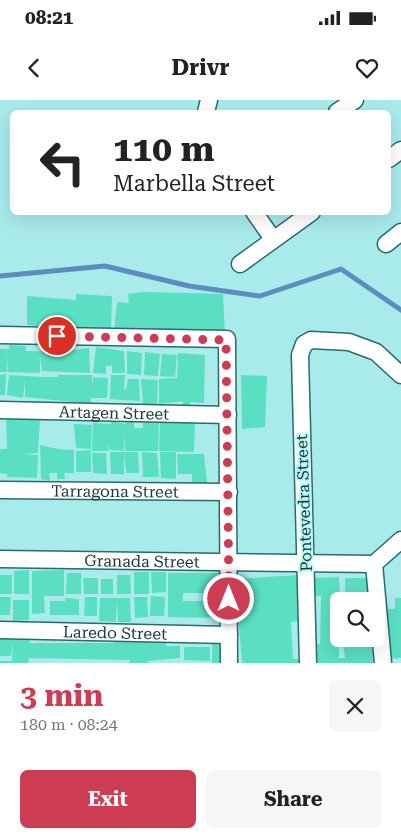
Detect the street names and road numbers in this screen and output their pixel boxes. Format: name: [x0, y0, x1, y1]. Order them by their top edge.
street label: Artagen Street: [59, 402, 169, 423]
street label: Pontevedra Street: [292, 434, 316, 572]
street label: Tarragona Street: [51, 481, 179, 501]
street label: Granada Street: [84, 551, 200, 571]
street label: Laredo Street: [63, 622, 167, 643]

